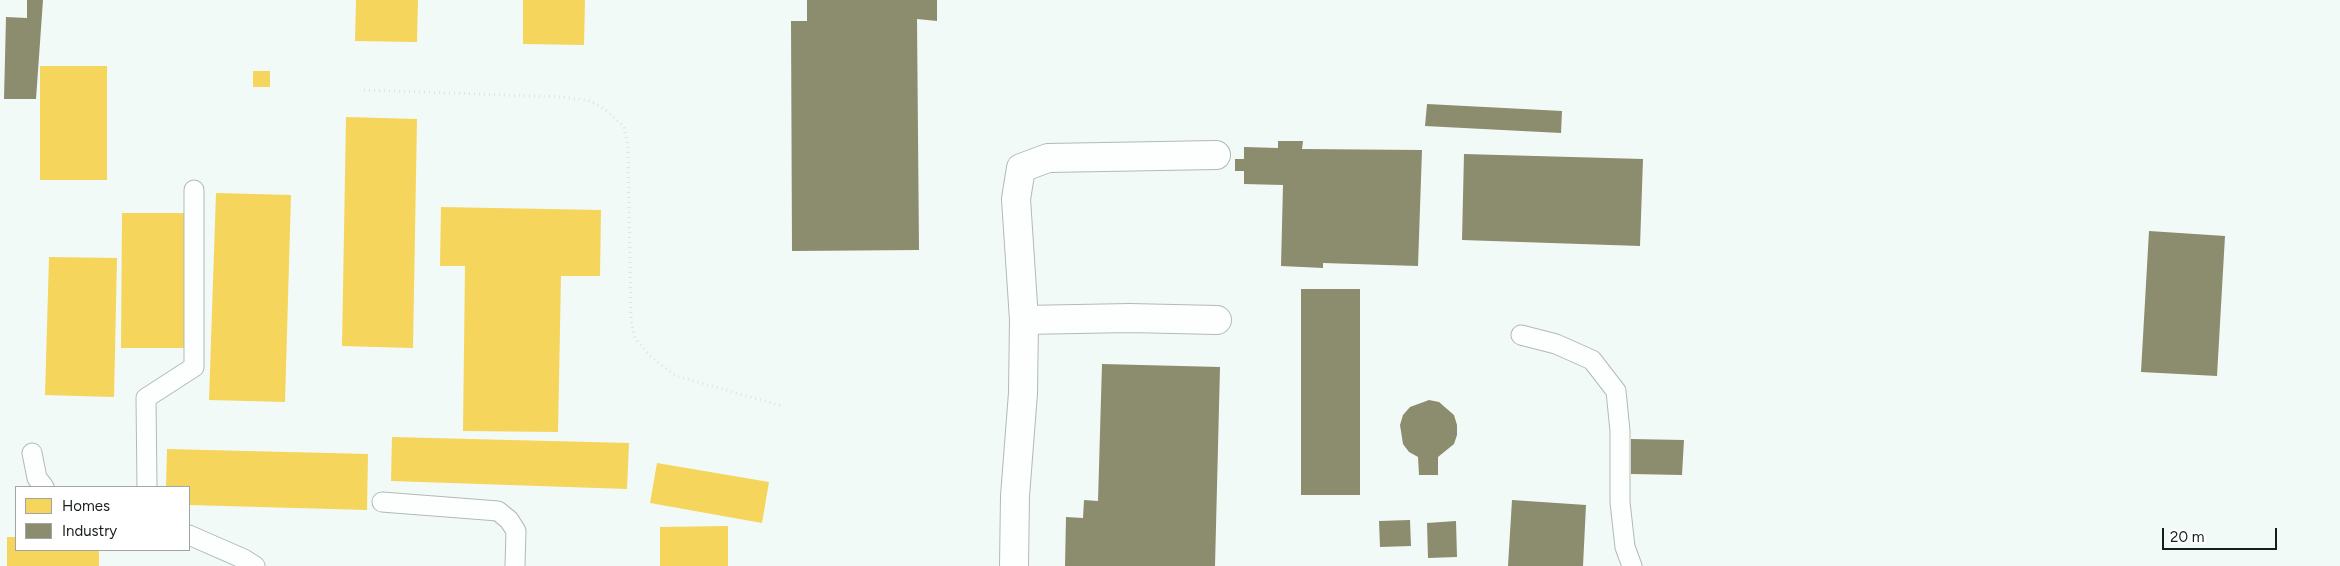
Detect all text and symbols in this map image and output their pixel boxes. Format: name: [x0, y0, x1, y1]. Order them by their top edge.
legend: [15, 486, 190, 551]
text: Homes: [62, 497, 110, 515]
scale bar: [2165, 518, 2280, 550]
text: Industry: [62, 522, 117, 540]
text: 20 m: [2170, 528, 2204, 546]

